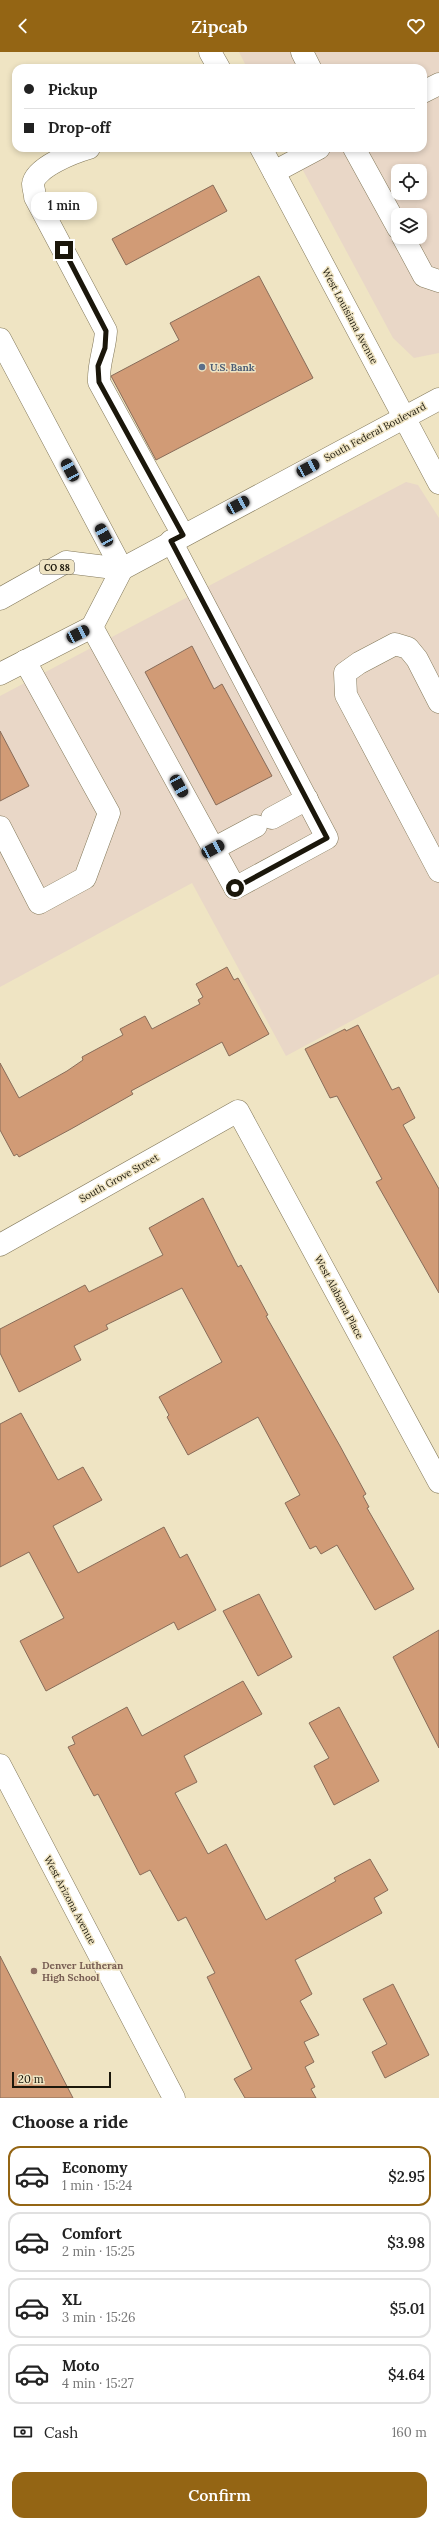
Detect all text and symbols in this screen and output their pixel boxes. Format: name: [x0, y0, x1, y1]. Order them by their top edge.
icon: back: [12, 15, 34, 37]
text: Zipcab: [191, 15, 248, 38]
icon: heart: [405, 15, 427, 37]
text: Pickup: [48, 80, 97, 99]
text: Drop-off: [48, 118, 110, 137]
map controls: [391, 164, 427, 244]
button: locate: [391, 164, 427, 200]
callout: 1 min: [31, 192, 97, 220]
text: 1 min: [48, 197, 80, 214]
button: layers: [391, 208, 427, 244]
route end: [55, 241, 73, 259]
street label: West Louisiana Avenue: [319, 266, 381, 367]
place label: U.S. Bank: [210, 361, 255, 374]
marker: U.S. Bank: [197, 362, 207, 372]
street label: South Federal Boulevard: [322, 400, 428, 464]
car: [59, 457, 81, 483]
car: [295, 457, 321, 479]
car: [225, 494, 251, 516]
car: [93, 522, 115, 548]
road number: CO 88: [40, 560, 74, 574]
car: [65, 623, 91, 645]
car: [168, 773, 190, 799]
car: [200, 838, 226, 860]
route start: [226, 879, 244, 897]
street label: South Grove Street: [77, 1151, 161, 1205]
street label: West Alabama Place: [312, 1253, 367, 1341]
street label: West Arizona Avenue: [41, 1854, 99, 1947]
place label: Denver Lutheran High School: [42, 1959, 124, 1984]
marker: Denver Lutheran High School: [29, 1966, 39, 1976]
scale bar: [12, 2070, 111, 2089]
text: 20 m: [18, 2072, 43, 2086]
text: Choose a ride: [12, 2110, 128, 2133]
icon: car: [14, 2158, 50, 2194]
text: Economy: [62, 2158, 127, 2177]
text: $2.95: [388, 2167, 425, 2186]
text: 1 min · 15:24: [62, 2177, 132, 2194]
icon: car: [14, 2224, 50, 2260]
text: Comfort: [62, 2224, 122, 2243]
text: $3.98: [387, 2233, 425, 2252]
text: 2 min · 15:25: [62, 2243, 135, 2260]
icon: car: [14, 2290, 50, 2326]
text: XL: [62, 2290, 82, 2309]
text: $5.01: [390, 2299, 425, 2318]
text: 3 min · 15:26: [62, 2309, 135, 2326]
icon: car: [14, 2356, 50, 2392]
text: Moto: [62, 2356, 99, 2375]
text: $4.64: [388, 2365, 425, 2384]
text: 4 min · 15:27: [62, 2375, 134, 2392]
icon: cash: [12, 2421, 34, 2443]
text: Cash: [44, 2423, 78, 2442]
text: 160 m: [392, 2424, 427, 2441]
button: Confirm: [12, 2472, 427, 2518]

